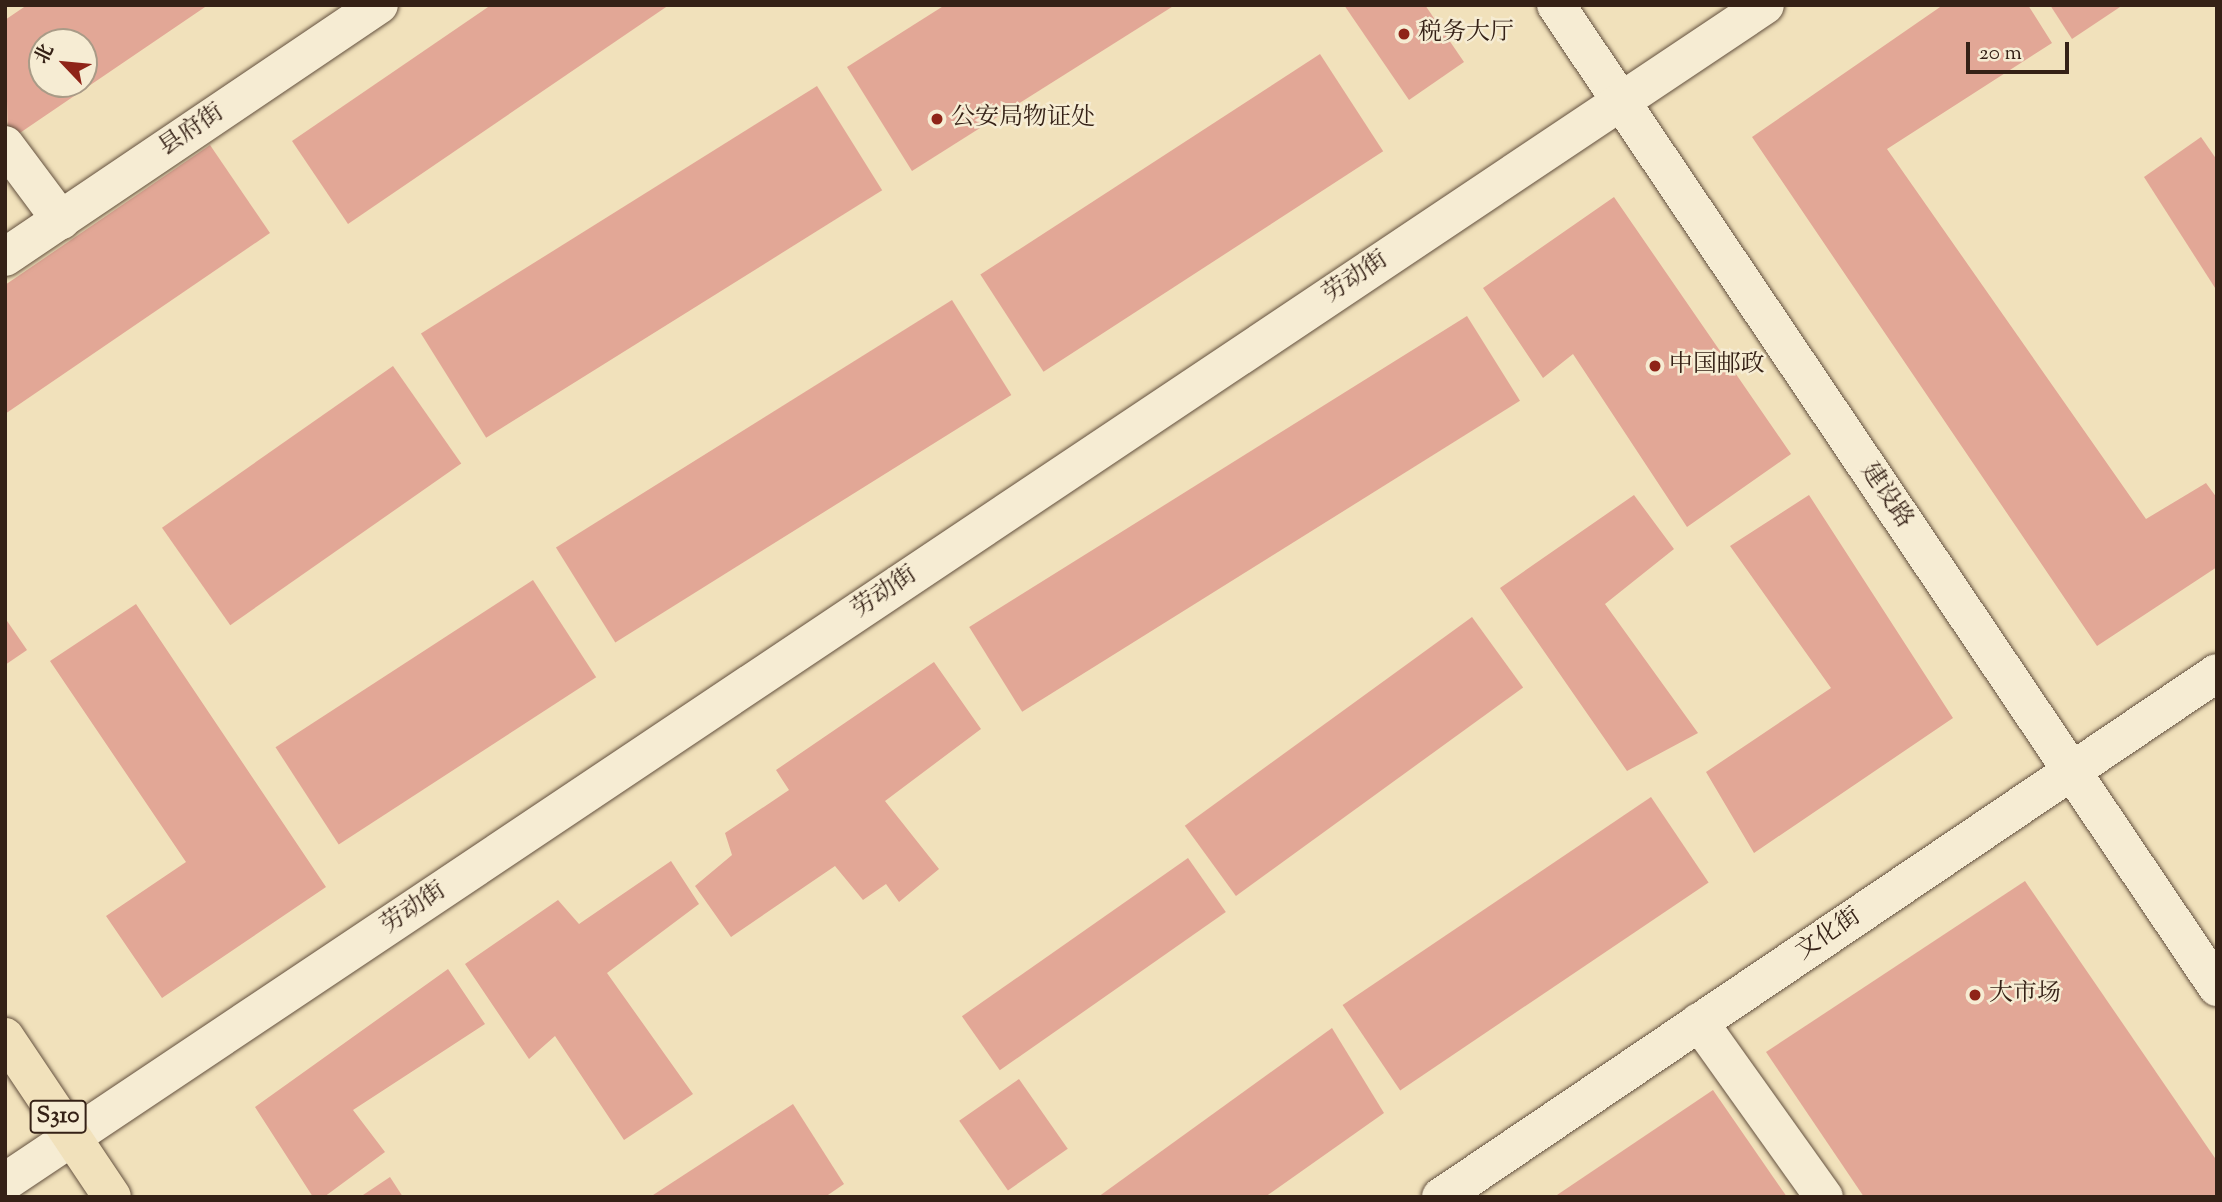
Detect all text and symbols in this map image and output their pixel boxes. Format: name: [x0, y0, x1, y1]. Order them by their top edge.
place label: 税务大厅: [1418, 20, 1514, 48]
marker: 税务大厅: [1396, 26, 1412, 42]
north arrow: [28, 28, 98, 98]
scale bar: [1970, 28, 2073, 72]
text: 20 m: [1979, 39, 2022, 69]
text: 北: [29, 40, 62, 69]
street label: 县府街: [154, 99, 230, 163]
place label: 公安局物证处: [951, 105, 1095, 133]
marker: 公安局物证处: [929, 111, 945, 127]
street label: 劳动街: [1318, 246, 1394, 310]
place label: 中国邮政: [1669, 352, 1765, 380]
marker: 中国邮政: [1647, 358, 1663, 374]
street label: 建设路: [1854, 458, 1918, 534]
street label: 劳动街: [847, 561, 923, 625]
street label: 劳动街: [376, 877, 452, 941]
street label: 文化街: [1791, 903, 1867, 967]
place label: 大市场: [1989, 981, 2061, 1009]
marker: 大市场: [1967, 987, 1983, 1003]
road number: S310: [28, 1098, 88, 1136]

